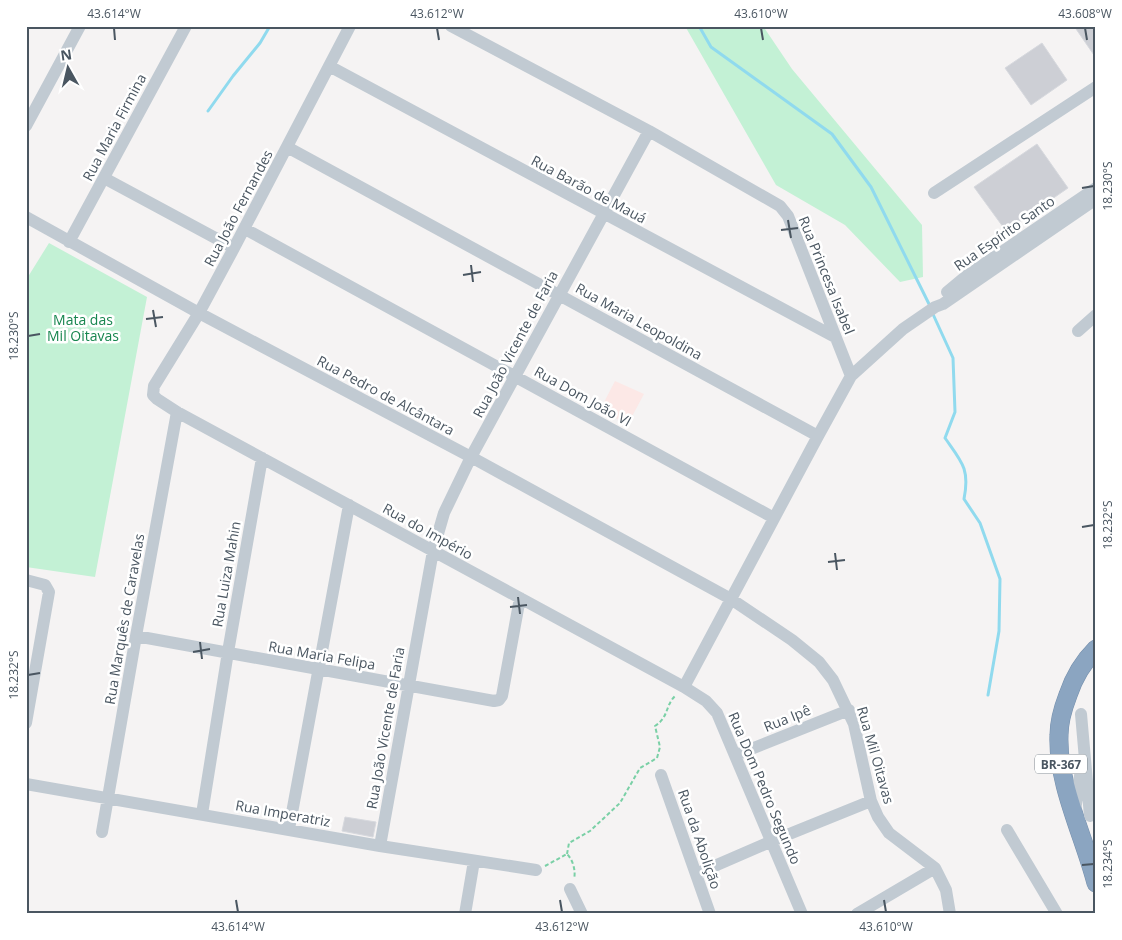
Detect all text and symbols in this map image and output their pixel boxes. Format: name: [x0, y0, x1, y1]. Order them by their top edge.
text: 43.614°W: [87, 5, 141, 22]
text: 43.612°W: [410, 5, 464, 22]
text: 43.610°W: [734, 5, 788, 22]
text: 43.608°W: [1058, 5, 1112, 22]
north arrow: [42, 42, 92, 92]
text: N: [59, 44, 73, 65]
street label: Rua Maria Firmina: [78, 70, 150, 184]
street label: Rua João Fernandes: [199, 146, 277, 270]
street label: Rua Barão de Mauá: [528, 151, 650, 227]
text: 18.230°S: [1099, 161, 1116, 211]
street label: Rua Espírito Santo: [950, 191, 1058, 275]
street label: Rua Princesa Isabel: [795, 213, 859, 337]
street label: Rua João Vicente de Faria: [468, 267, 562, 421]
street label: Rua Maria Leopoldina: [572, 278, 706, 364]
park label: Mata das Mil Oitavas: [47, 310, 119, 345]
text: 18.230°S: [5, 311, 22, 361]
street label: Rua Pedro de Alcântara: [314, 351, 458, 439]
street label: Rua Dom João VI: [531, 361, 635, 431]
street label: Rua do Império: [380, 498, 476, 564]
text: 18.232°S: [1099, 500, 1116, 550]
street label: Rua Luiza Mahin: [207, 520, 245, 628]
street label: Rua Marquês de Caravelas: [100, 532, 148, 706]
street label: Rua Maria Felipa: [267, 636, 377, 674]
street label: Rua João Vicente de Faria: [361, 645, 409, 811]
text: 18.232°S: [5, 650, 22, 700]
street label: Rua Ipê: [761, 700, 813, 736]
street label: Rua Mil Oitavas: [853, 704, 899, 806]
street label: Rua Dom Pedro Segundo: [724, 709, 806, 867]
road number: BR-367: [1035, 754, 1087, 774]
street label: Rua da Abolição: [674, 787, 726, 891]
street label: Rua Imperatriz: [234, 795, 332, 831]
text: 18.234°S: [1099, 839, 1116, 889]
text: 43.614°W: [211, 918, 265, 935]
text: 43.612°W: [535, 918, 589, 935]
text: 43.610°W: [859, 918, 913, 935]

